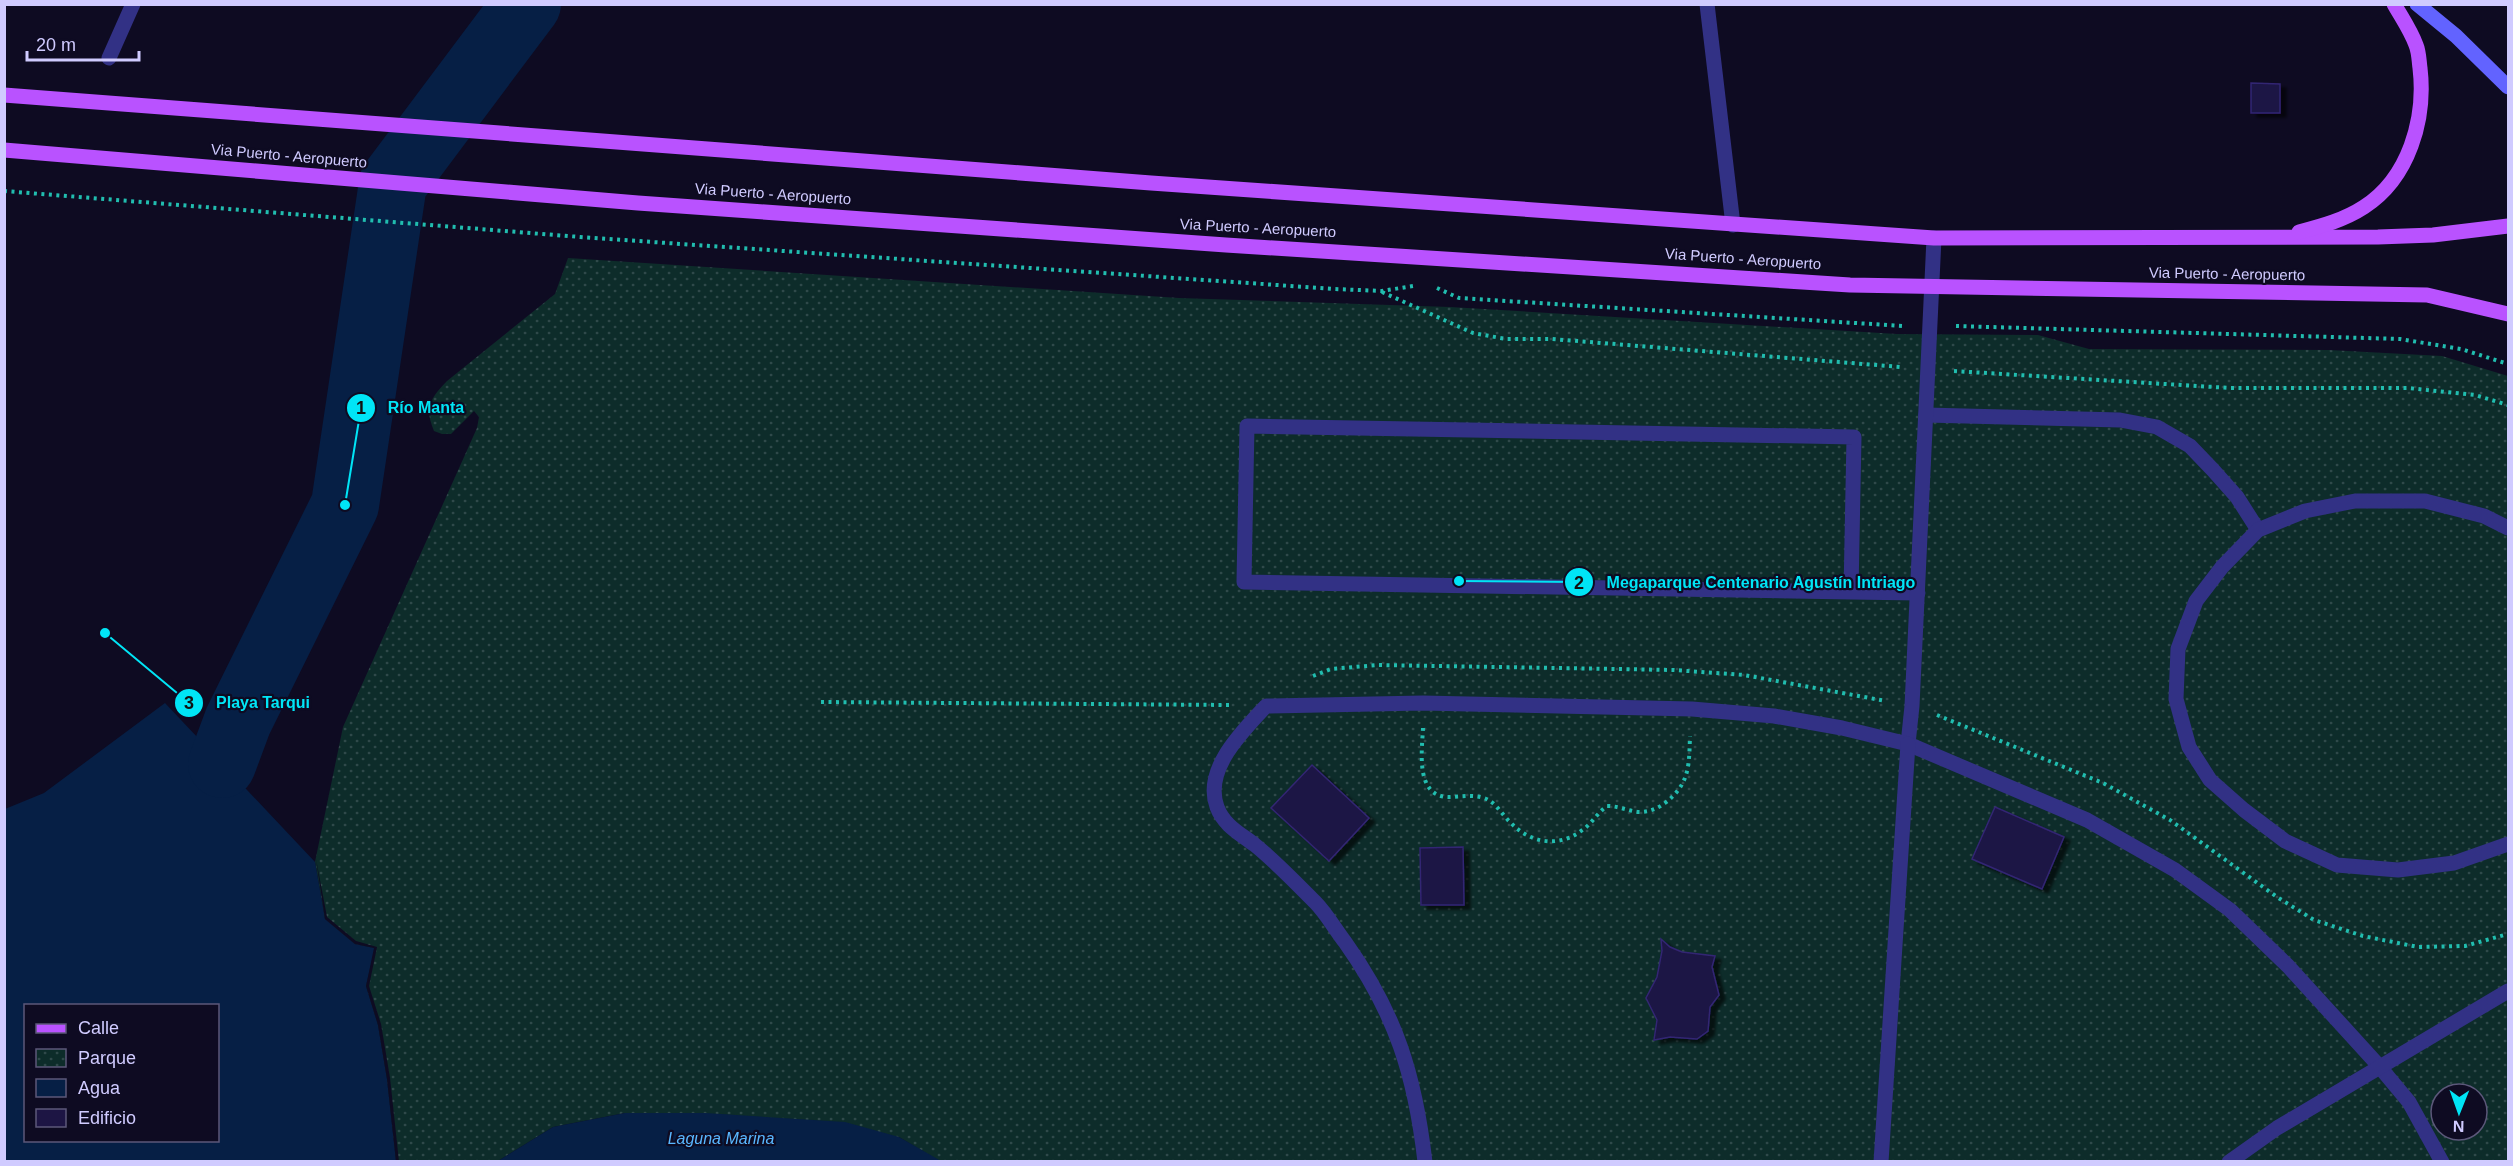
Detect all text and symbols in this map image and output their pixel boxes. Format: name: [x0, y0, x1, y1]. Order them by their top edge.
scale bar: [27, 24, 140, 62]
text: 20 m: [36, 35, 76, 55]
street label: Via Puerto - Aeropuerto: [210, 140, 368, 171]
street label: Via Puerto - Aeropuerto: [694, 180, 852, 207]
street label: Via Puerto - Aeropuerto: [1179, 215, 1337, 240]
street label: Via Puerto - Aeropuerto: [1664, 245, 1822, 272]
street label: Via Puerto - Aeropuerto: [2149, 264, 2305, 283]
callout: Río Manta: [346, 391, 476, 425]
text: 1: [356, 398, 366, 418]
text: Río Manta: [388, 399, 464, 416]
callout: Megaparque Centenario Agustín Intriago: [1564, 565, 1927, 599]
text: 2: [1574, 573, 1584, 593]
text: Megaparque Centenario Agustín Intriago: [1607, 574, 1916, 591]
callout: Playa Tarqui: [174, 686, 322, 720]
text: 3: [184, 693, 194, 713]
text: Playa Tarqui: [216, 694, 310, 711]
legend: [24, 1004, 219, 1142]
text: Calle: [78, 1018, 119, 1038]
text: Parque: [78, 1048, 136, 1068]
text: Agua: [78, 1078, 121, 1098]
north arrow: [2429, 1082, 2489, 1142]
text: Edificio: [78, 1108, 136, 1128]
text: N: [2453, 1118, 2465, 1135]
water label: Laguna Marina: [668, 1130, 774, 1147]

